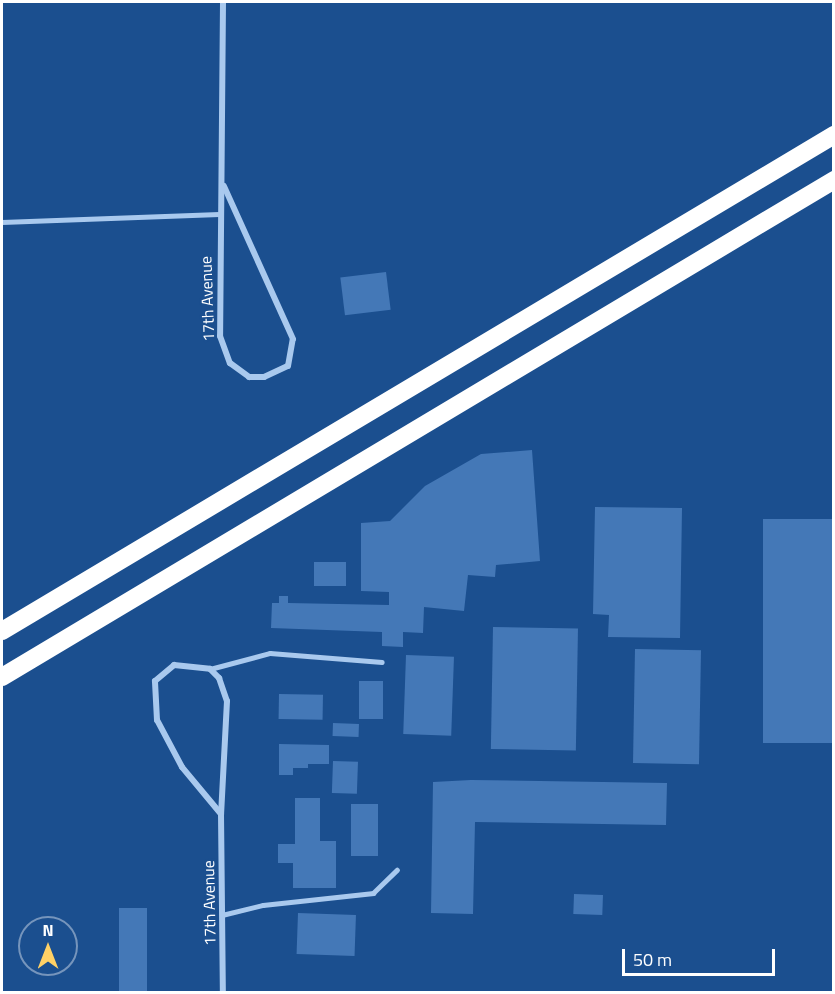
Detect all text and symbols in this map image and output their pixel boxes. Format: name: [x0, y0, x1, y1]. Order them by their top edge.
street label: 17th Avenue: [196, 256, 218, 342]
street label: 17th Avenue: [199, 860, 219, 946]
north arrow: [18, 916, 78, 976]
text: N: [42, 918, 54, 942]
scale bar: [625, 937, 778, 975]
text: 50 m: [633, 946, 672, 973]

